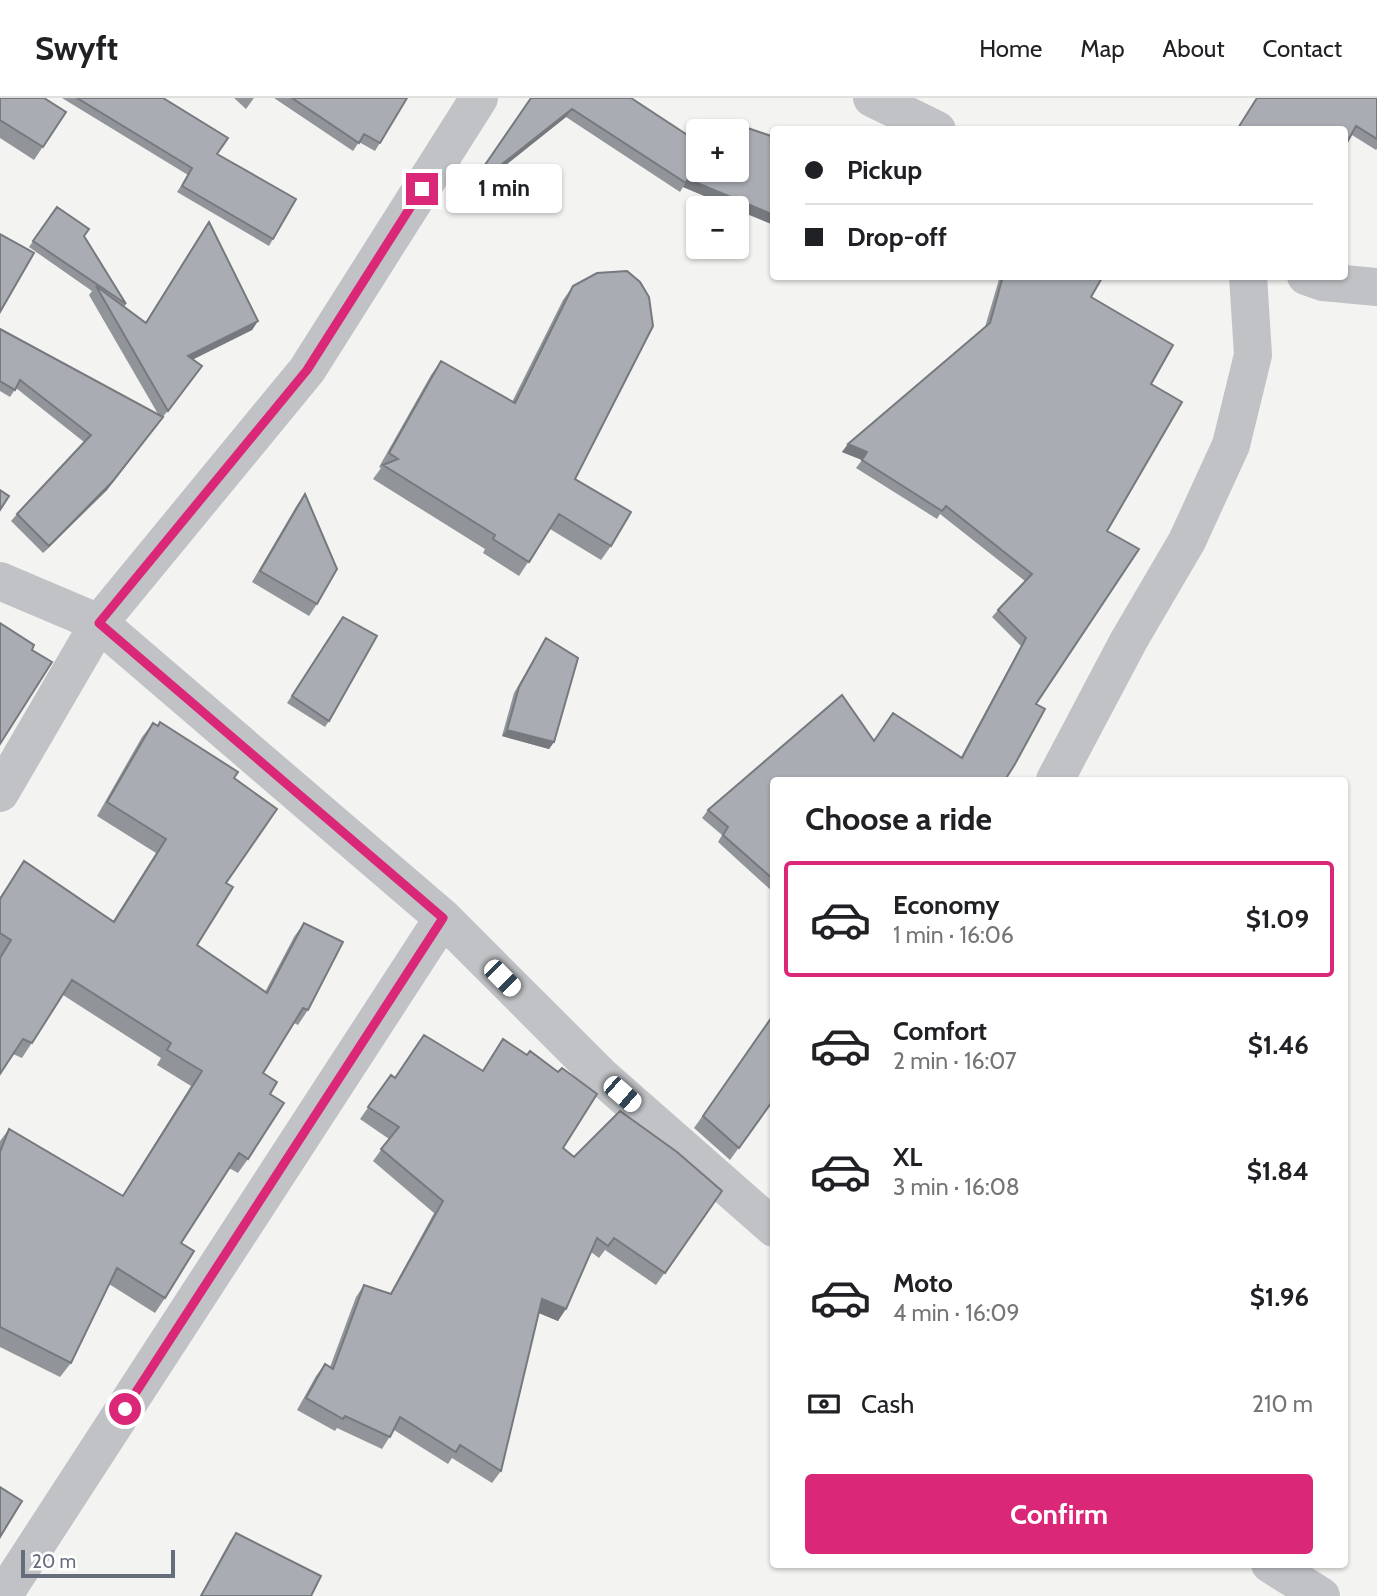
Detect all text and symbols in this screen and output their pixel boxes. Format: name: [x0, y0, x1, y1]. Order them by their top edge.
text: Swyft: [35, 28, 118, 68]
text: Home: [979, 34, 1042, 63]
text: Map: [1080, 34, 1125, 63]
text: About: [1163, 34, 1225, 63]
text: Contact: [1263, 34, 1342, 63]
map controls: [686, 119, 749, 259]
button: +: [686, 119, 749, 182]
text: Pickup: [847, 154, 922, 186]
callout: 1 min: [446, 164, 562, 214]
route end: [406, 173, 438, 205]
text: 1 min: [478, 174, 530, 202]
button: −: [686, 196, 749, 259]
text: Drop-off: [847, 221, 947, 253]
text: Choose a ride: [805, 799, 992, 838]
icon: car: [809, 888, 872, 951]
text: Economy: [893, 889, 999, 921]
text: $1.09: [1246, 903, 1309, 935]
text: 1 min · 16:06: [893, 921, 1014, 949]
car: [480, 956, 525, 1000]
icon: car: [809, 1014, 872, 1077]
text: Comfort: [893, 1015, 987, 1047]
text: $1.46: [1248, 1029, 1309, 1061]
text: 2 min · 16:07: [893, 1047, 1017, 1075]
car: [600, 1072, 645, 1116]
icon: car: [809, 1140, 872, 1203]
text: XL: [893, 1141, 922, 1173]
text: $1.84: [1247, 1155, 1309, 1187]
text: 3 min · 16:08: [893, 1173, 1020, 1201]
icon: car: [809, 1266, 872, 1329]
text: Moto: [893, 1267, 953, 1299]
text: $1.96: [1250, 1281, 1309, 1313]
text: 4 min · 16:09: [893, 1299, 1020, 1327]
icon: cash: [805, 1385, 843, 1423]
text: Cash: [861, 1388, 914, 1420]
text: 210 m: [1252, 1390, 1313, 1418]
route start: [109, 1393, 141, 1425]
button: Confirm: [805, 1474, 1313, 1554]
scale bar: [21, 1547, 175, 1579]
text: 20 m: [32, 1550, 76, 1573]

